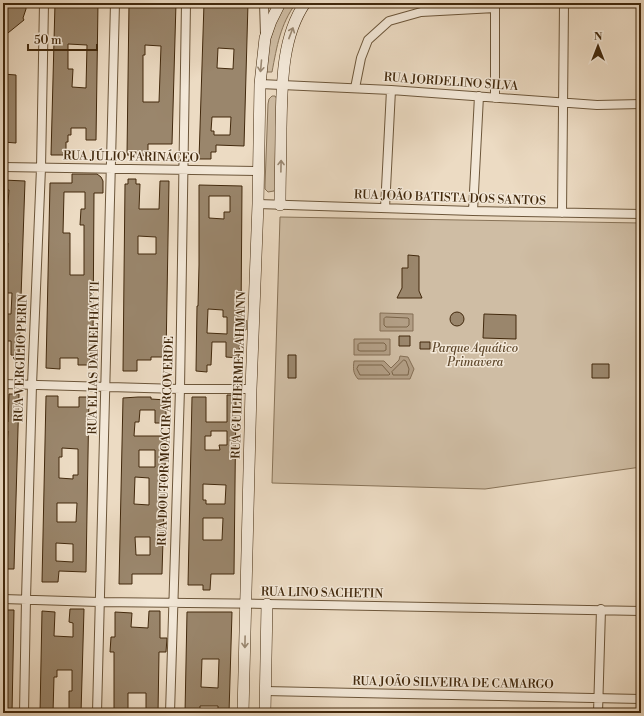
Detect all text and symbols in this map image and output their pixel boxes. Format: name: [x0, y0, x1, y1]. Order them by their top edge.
scale bar: [28, 26, 97, 52]
north arrow: [578, 26, 618, 66]
one-way arrow: [288, 27, 296, 39]
text: N: [594, 30, 603, 44]
text: 50 m: [34, 33, 62, 48]
one-way arrow: [257, 59, 265, 72]
street label: RUA JORDELINO SILVA: [383, 70, 519, 94]
street label: RUA JÚLIO FARINÁCEO: [63, 146, 199, 166]
one-way arrow: [277, 160, 285, 173]
street label: RUA JOÃO BATISTA DOS SANTOS: [354, 185, 546, 209]
street label: RUA ELIAS DANIEL HATTI: [85, 281, 103, 435]
street label: RUA GUILHERME LAHMANN: [229, 291, 249, 459]
street label: RUA VERGÍLIO PERIN: [9, 294, 31, 422]
street label: RUA DOUTOR MOACIR ARCOVERDE: [155, 336, 177, 546]
park label: Parque Aquático Primavera: [431, 341, 518, 370]
street label: RUA LINO SACHETIN: [261, 584, 383, 602]
one-way arrow: [241, 635, 248, 648]
street label: RUA JOÃO SILVEIRA DE CAMARGO: [352, 672, 554, 692]

